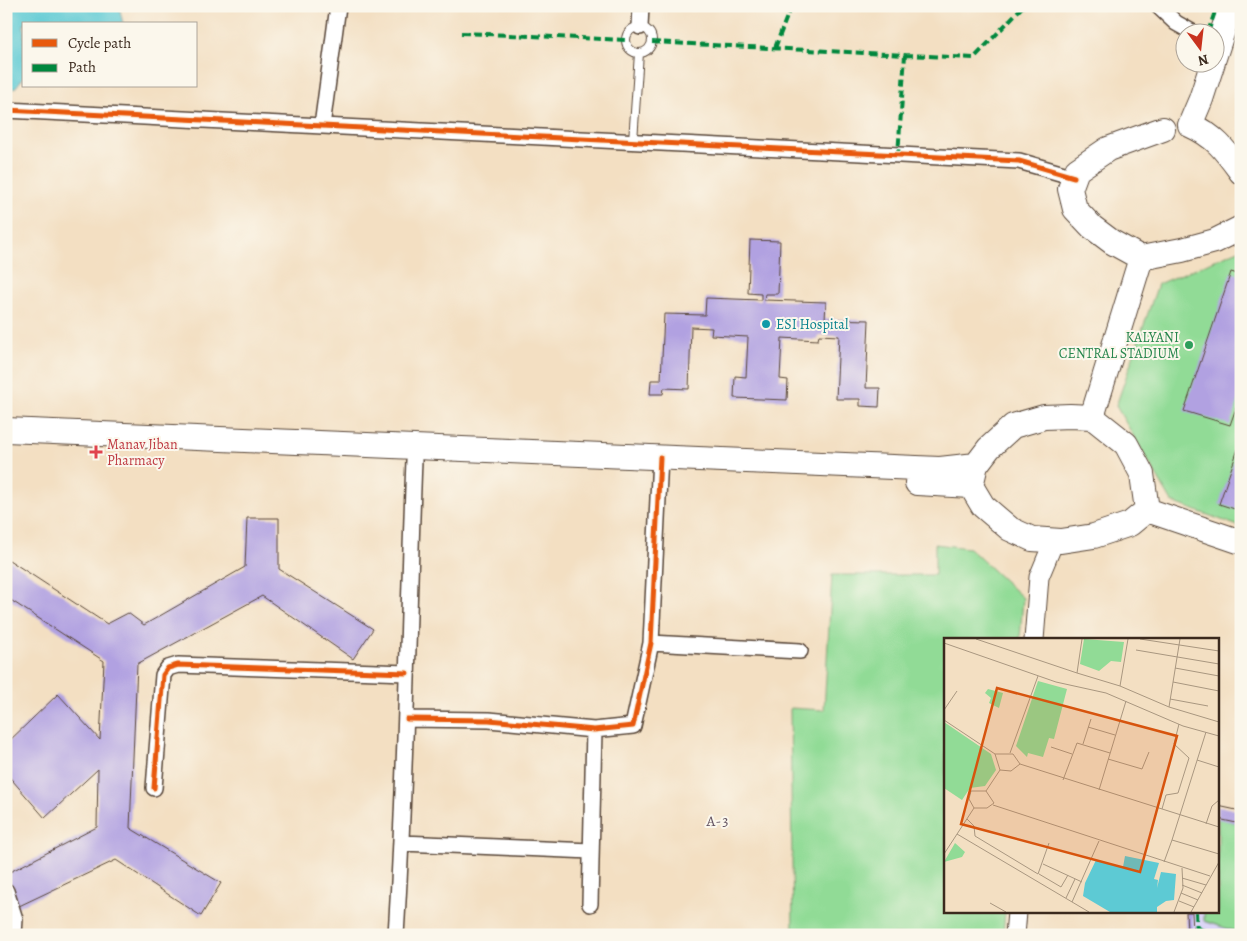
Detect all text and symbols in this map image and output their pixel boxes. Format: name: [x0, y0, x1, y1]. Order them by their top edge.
legend: [22, 22, 198, 88]
north arrow: [1174, 22, 1224, 72]
text: Cycle path: [68, 33, 131, 53]
text: N: [1196, 50, 1211, 71]
text: Path: [68, 57, 96, 77]
place label: ESI Hospital: [776, 315, 849, 334]
marker: ESI Hospital: [760, 318, 772, 330]
place label: KALYANI CENTRAL STADIUM: [1059, 328, 1179, 363]
marker: KALYANI CENTRAL STADIUM: [1183, 339, 1195, 351]
place label: Manav Jiban Pharmacy: [107, 435, 178, 470]
marker: Manav Jiban Pharmacy: [89, 445, 103, 459]
inset map: [944, 638, 1220, 914]
district label: A-3: [706, 811, 729, 831]

